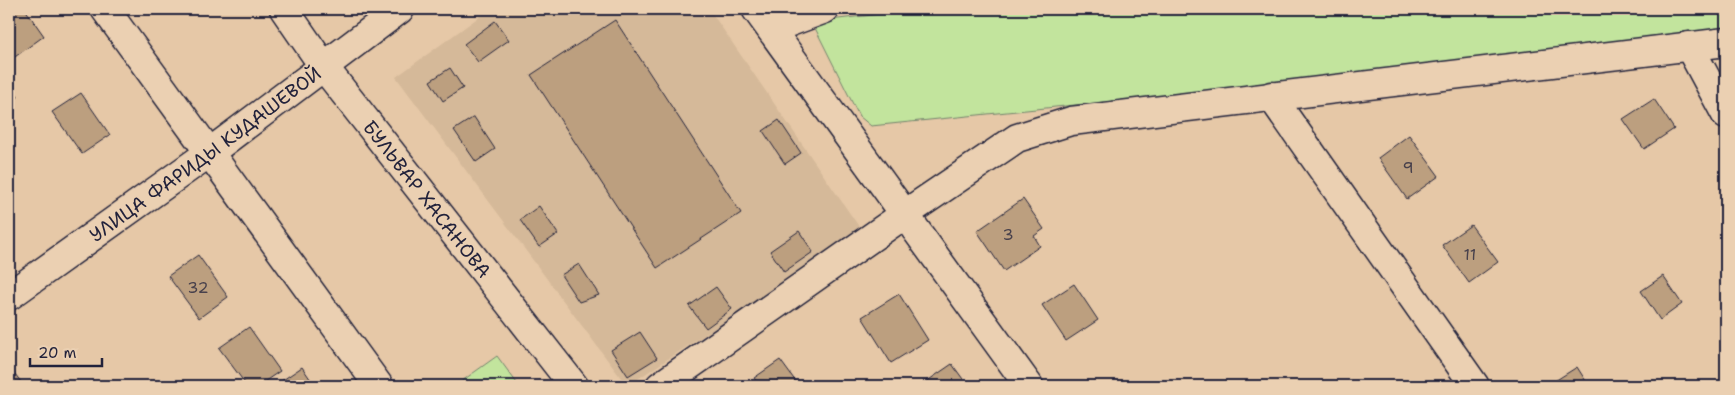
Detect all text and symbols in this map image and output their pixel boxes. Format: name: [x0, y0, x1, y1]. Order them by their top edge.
street label: УЛИЦА ФАРИДЫ КУДАШЕВОЙ: [84, 61, 326, 248]
street label: БУЛЬВАР ХАСАНОВА: [357, 115, 497, 283]
house number: 9: [1402, 157, 1414, 178]
house number: 3: [1002, 224, 1014, 245]
house number: 11: [1464, 244, 1476, 265]
house number: 32: [187, 277, 209, 298]
scale bar: [30, 335, 102, 367]
text: 20 m: [38, 343, 77, 363]

